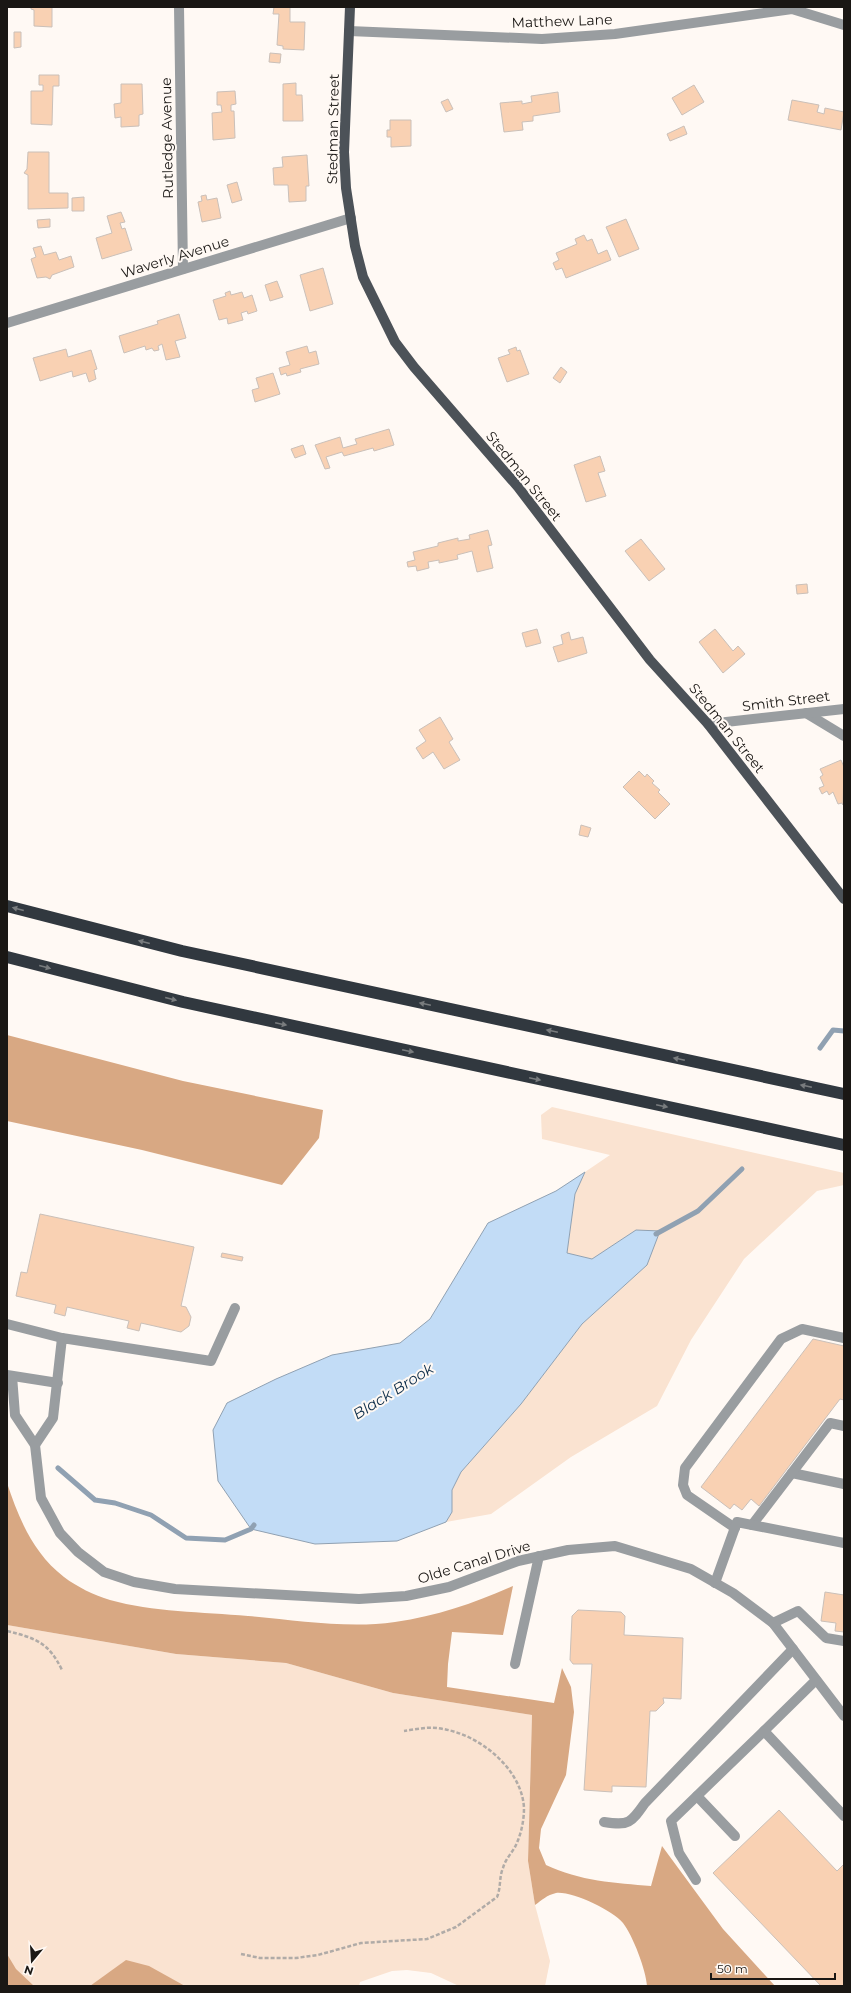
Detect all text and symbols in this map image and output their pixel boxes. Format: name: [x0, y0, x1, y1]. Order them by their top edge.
street label: Matthew Lane: [511, 10, 613, 32]
street label: Stedman Street: [323, 73, 343, 184]
street label: Rutledge Avenue: [157, 77, 177, 199]
street label: Waverly Avenue: [119, 232, 231, 282]
street label: Stedman Street: [482, 427, 566, 525]
street label: Stedman Street: [685, 679, 769, 777]
street label: Smith Street: [741, 687, 831, 715]
one-way arrow: [12, 906, 24, 912]
one-way arrow: [138, 939, 150, 945]
one-way arrow: [39, 964, 51, 970]
one-way arrow: [164, 997, 177, 1003]
one-way arrow: [418, 1000, 431, 1006]
one-way arrow: [275, 1021, 287, 1027]
one-way arrow: [546, 1028, 558, 1034]
one-way arrow: [402, 1049, 414, 1055]
one-way arrow: [673, 1055, 685, 1061]
one-way arrow: [529, 1076, 541, 1082]
one-way arrow: [800, 1082, 812, 1088]
one-way arrow: [656, 1104, 668, 1110]
water label: Black Brook: [349, 1358, 438, 1423]
street label: Olde Canal Drive: [415, 1536, 533, 1588]
north arrow: [12, 1941, 52, 1981]
scale bar: [711, 1955, 835, 1981]
text: 50 m: [717, 1961, 748, 1976]
text: N: [23, 1962, 35, 1979]

